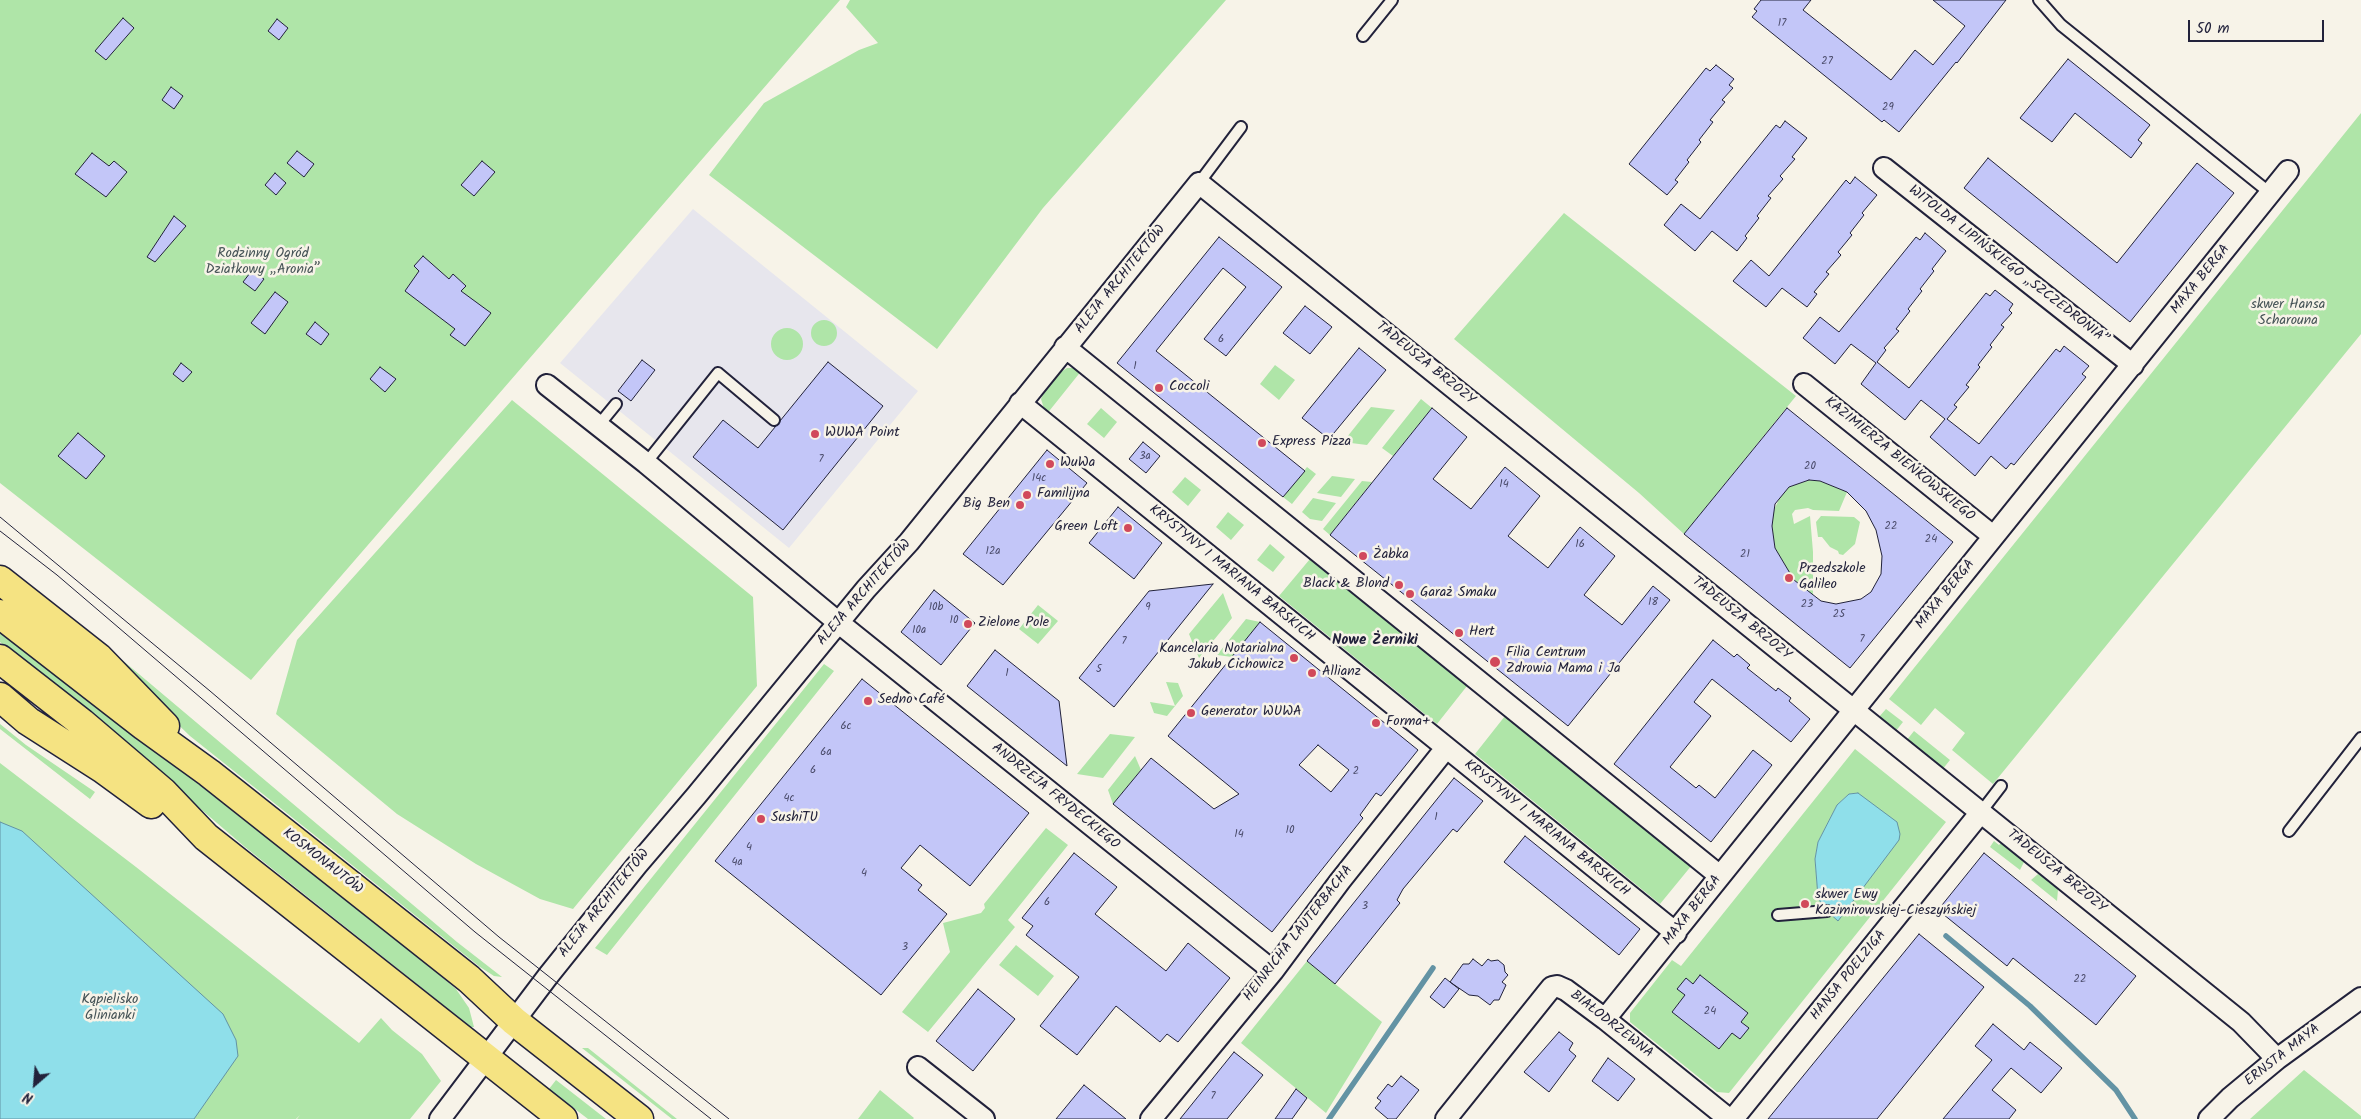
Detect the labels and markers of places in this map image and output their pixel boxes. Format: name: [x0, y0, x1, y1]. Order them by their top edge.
place label: Coccoli: [1169, 380, 1209, 396]
marker: Coccoli: [1153, 382, 1165, 394]
place label: WUWA Point: [825, 426, 900, 442]
marker: WUWA Point: [809, 428, 821, 440]
place label: Express Pizza: [1272, 435, 1351, 451]
marker: Express Pizza: [1256, 437, 1268, 449]
place label: WuWa: [1060, 456, 1095, 472]
marker: WuWa: [1044, 458, 1056, 470]
place label: Familijna: [1037, 487, 1090, 503]
marker: Familijna: [1021, 489, 1033, 501]
place label: Big Ben: [963, 497, 1010, 513]
marker: Big Ben: [1014, 499, 1026, 511]
place label: Green Loft: [1054, 520, 1118, 536]
marker: Green Loft: [1122, 522, 1134, 534]
place label: Żabka: [1373, 548, 1409, 564]
marker: Żabka: [1357, 550, 1369, 562]
place label: Przedszkole Galileo: [1799, 562, 1865, 594]
marker: Przedszkole Galileo: [1783, 572, 1795, 584]
place label: Black & Blond: [1303, 577, 1389, 593]
marker: Black & Blond: [1393, 579, 1405, 591]
place label: Garaż Smaku: [1420, 586, 1496, 602]
marker: Garaż Smaku: [1404, 588, 1416, 600]
place label: Zielone Pole: [978, 616, 1049, 632]
marker: Zielone Pole: [962, 618, 974, 630]
place label: Hert: [1469, 625, 1495, 641]
marker: Hert: [1453, 627, 1465, 639]
place label: Kancelaria Notarialna Jakub Cichowicz: [1159, 642, 1284, 674]
place label: Filia Centrum Zdrowia Mama i Ja: [1506, 646, 1621, 679]
marker: Kancelaria Notarialna Jakub Cichowicz: [1288, 652, 1300, 664]
marker: Filia Centrum Zdrowia Mama i Ja: [1488, 655, 1502, 669]
place label: Allianz: [1322, 665, 1361, 681]
marker: Allianz: [1306, 667, 1318, 679]
place label: Sedno Café: [878, 693, 944, 709]
marker: Sedno Café: [862, 695, 874, 707]
place label: Generator WUWA: [1201, 705, 1302, 721]
marker: Generator WUWA: [1185, 707, 1197, 719]
place label: Forma+: [1386, 715, 1430, 731]
marker: Forma+: [1370, 717, 1382, 729]
place label: SushiTU: [771, 811, 818, 827]
marker: SushiTU: [755, 813, 767, 825]
place label: skwer Ewy Kazimirowskiej-Cieszyńskiej: [1815, 888, 1976, 920]
marker: skwer Ewy Kazimirowskiej-Cieszyńskiej: [1799, 898, 1811, 910]

